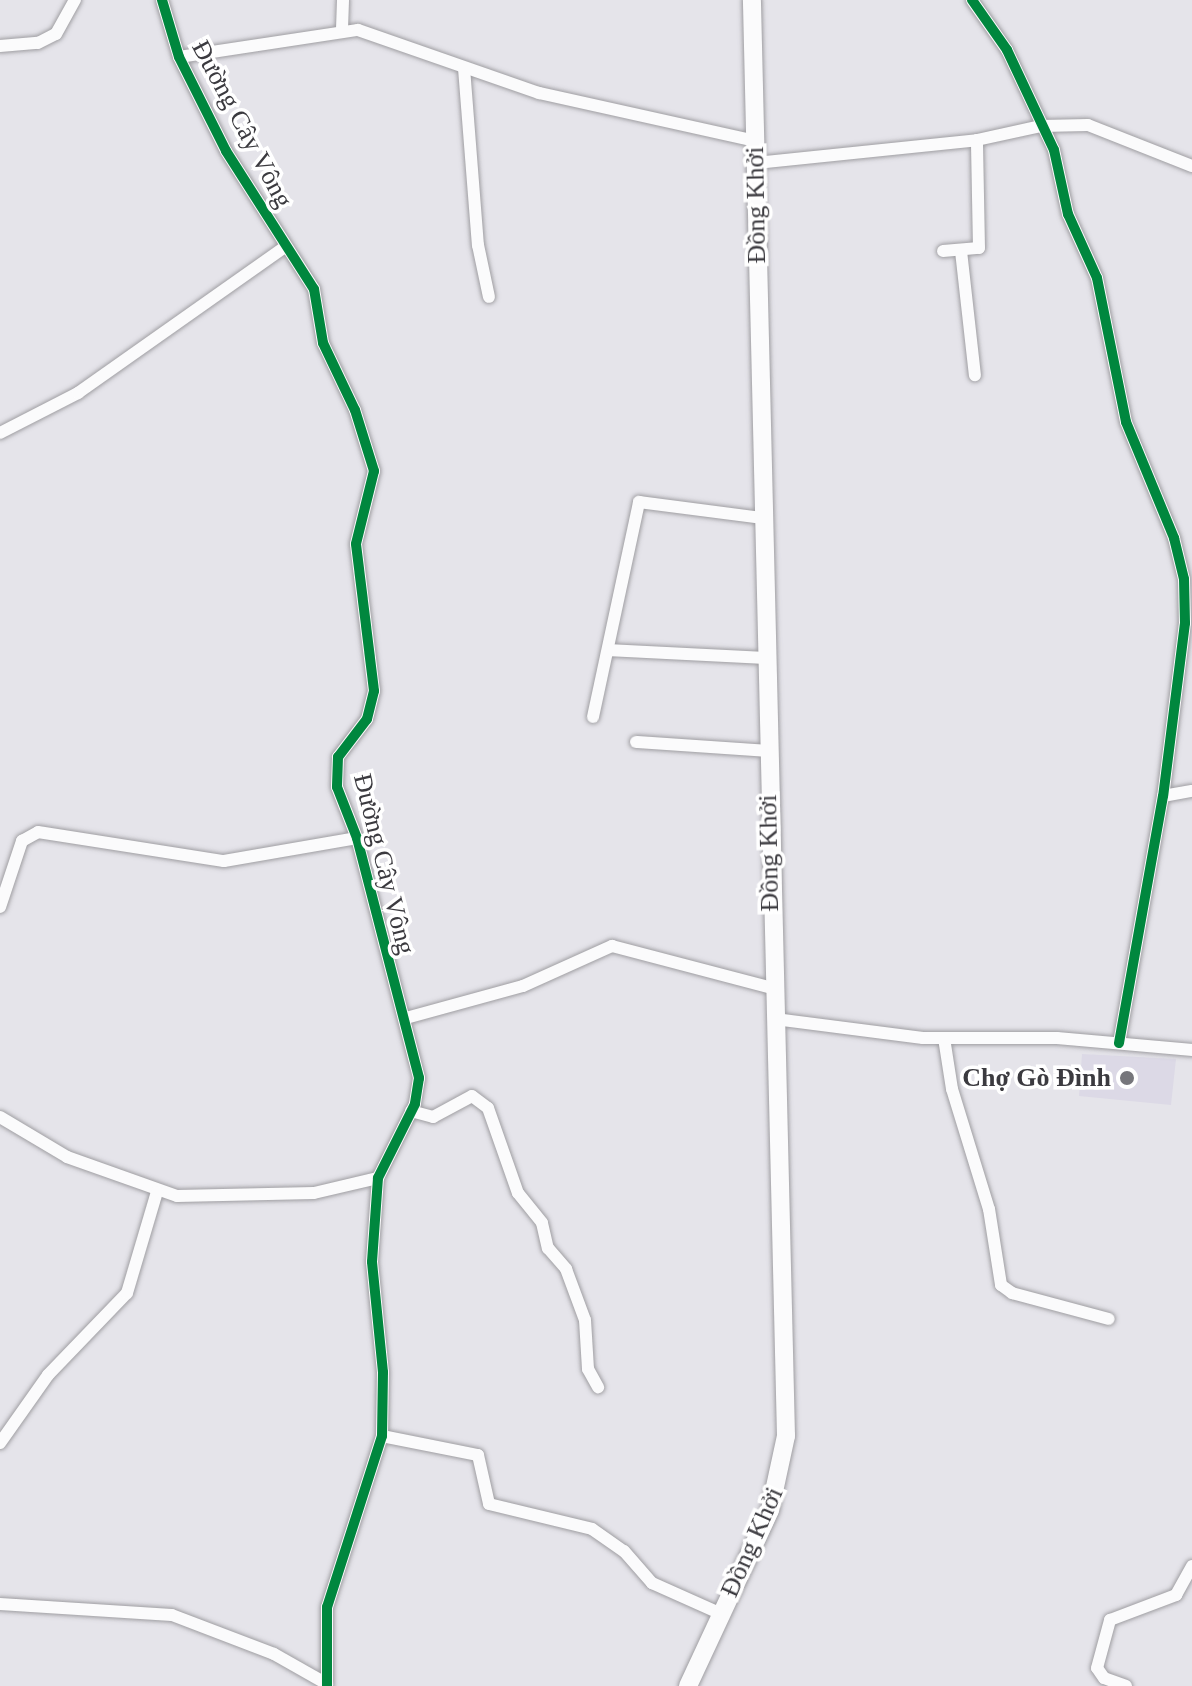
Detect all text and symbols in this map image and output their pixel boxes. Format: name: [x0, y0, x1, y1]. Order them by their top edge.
street label: Đường Cây Vông: [185, 35, 299, 213]
street label: Đồng Khởi: [739, 146, 773, 264]
street label: Đường Cây Vông: [346, 770, 422, 958]
street label: Đồng Khởi: [752, 794, 786, 912]
place label: Chợ Gò Đình: [962, 1062, 1111, 1094]
marker: Chợ Gò Đình: [1118, 1069, 1136, 1087]
street label: Đồng Khởi: [714, 1482, 790, 1602]

